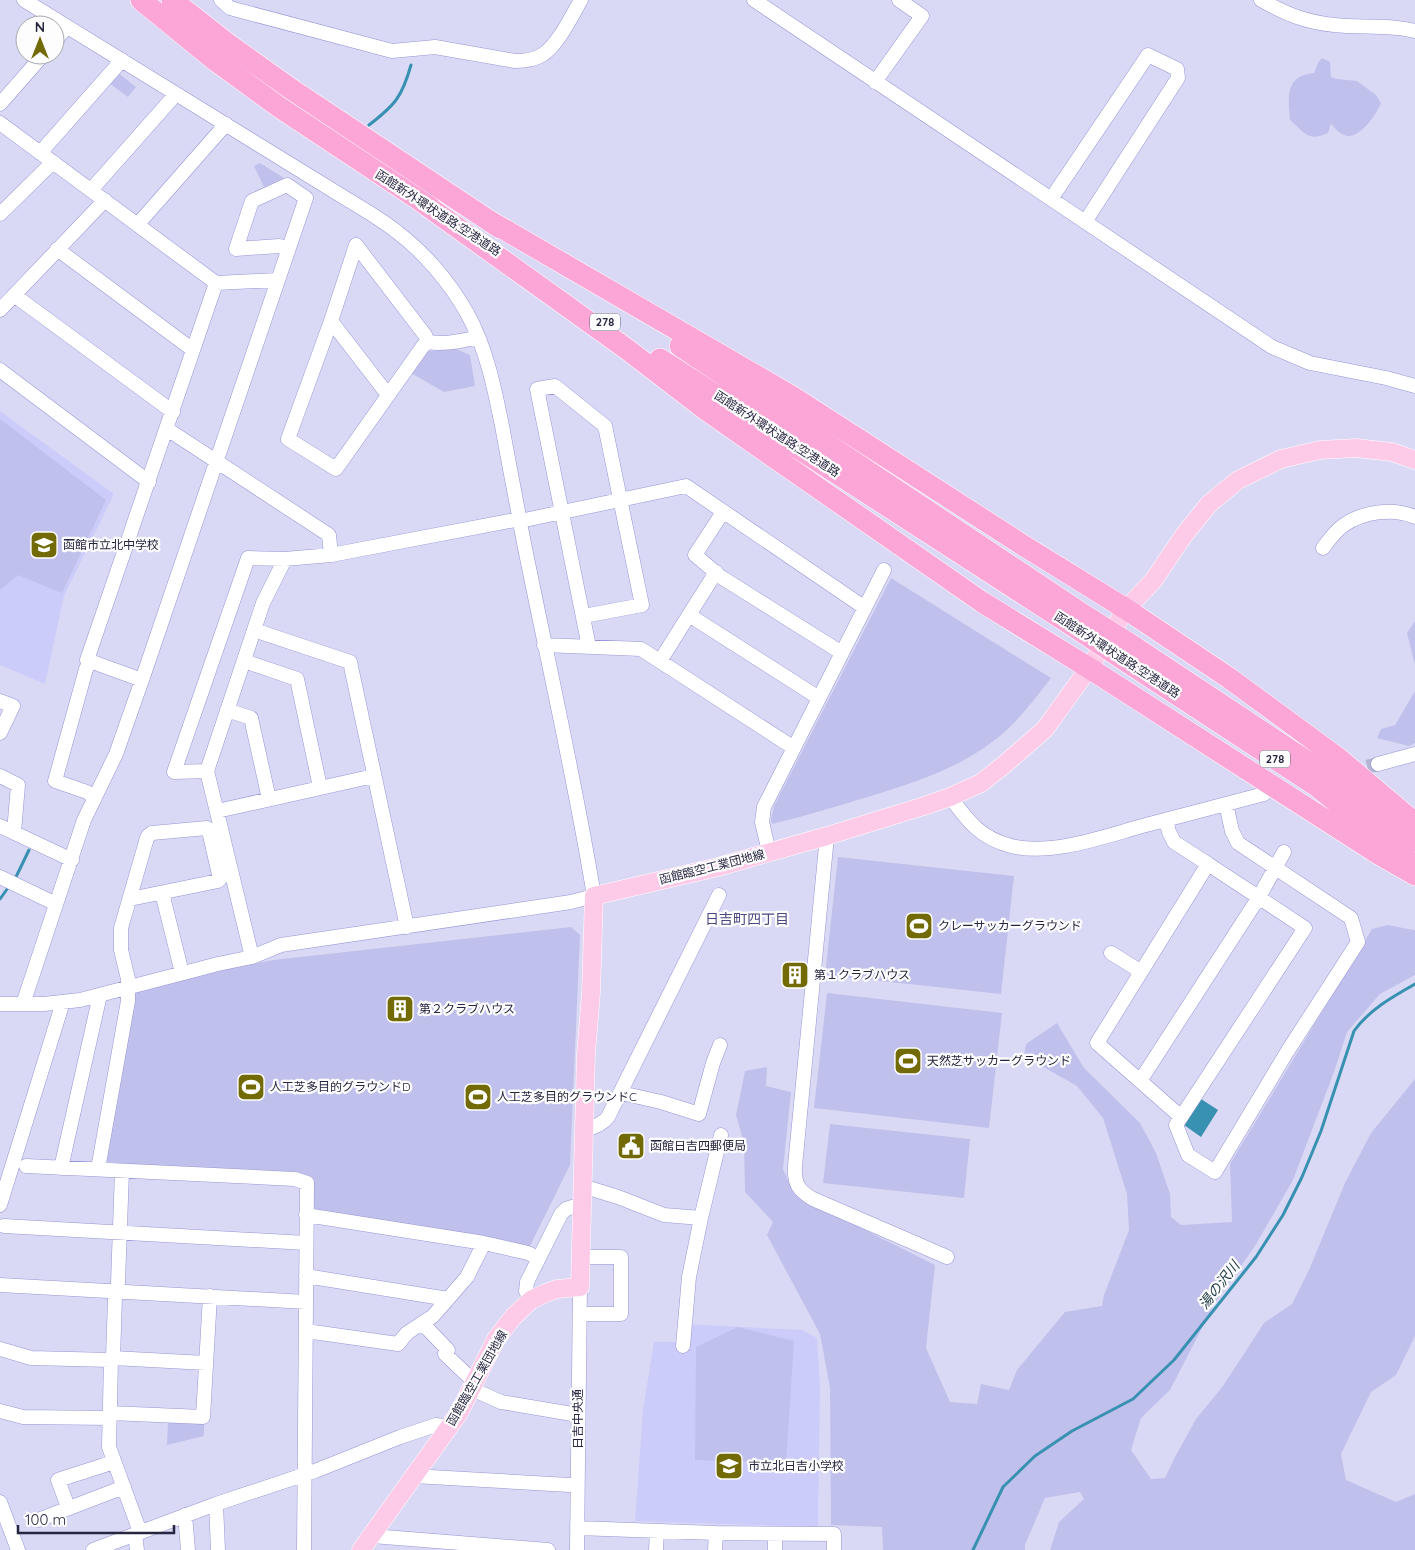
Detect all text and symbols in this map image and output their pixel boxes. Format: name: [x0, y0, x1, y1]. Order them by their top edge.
north arrow: [15, 15, 65, 65]
text: N: [35, 18, 45, 36]
street label: 函館新外環状道路;空港道路: [373, 166, 504, 259]
road number: 278: [590, 314, 620, 331]
street label: 函館新外環状道路;空港道路: [712, 387, 843, 480]
school or university icon: 函館市立北中学校: [29, 530, 59, 560]
place label: 函館市立北中学校: [63, 537, 159, 552]
street label: 函館新外環状道路;空港道路: [1052, 608, 1183, 701]
road number: 278: [1260, 751, 1290, 768]
street label: 函館臨空工業団地線: [658, 846, 766, 887]
district label: 日吉町四丁目: [705, 910, 789, 928]
sports icon: クレーサッカーグラウンド: [904, 911, 934, 941]
place label: クレーサッカーグラウンド: [938, 918, 1082, 933]
building icon: 第１クラブハウス: [780, 960, 810, 990]
place label: 第１クラブハウス: [814, 967, 910, 982]
building icon: 第２クラブハウス: [385, 994, 415, 1024]
place label: 第２クラブハウス: [419, 1001, 515, 1016]
sports icon: 天然芝サッカーグラウンド: [893, 1046, 923, 1076]
place label: 天然芝サッカーグラウンド: [927, 1053, 1071, 1068]
sports icon: 人工芝多目的グラウンドD: [236, 1072, 266, 1102]
place label: 人工芝多目的グラウンドD: [270, 1079, 411, 1094]
sports icon: 人工芝多目的グラウンドC: [463, 1082, 493, 1112]
place label: 人工芝多目的グラウンドC: [497, 1089, 637, 1104]
public building icon: 函館日吉四郵便局: [616, 1131, 646, 1161]
place label: 函館日吉四郵便局: [650, 1138, 746, 1153]
water label: 湯の沢川: [1195, 1256, 1245, 1313]
street label: 函館臨空工業団地線: [443, 1327, 510, 1428]
street label: 日吉中央通: [570, 1389, 585, 1449]
school or university icon: 市立北日吉小学校: [714, 1451, 744, 1481]
place label: 市立北日吉小学校: [748, 1458, 844, 1473]
scale bar: [18, 1502, 174, 1534]
text: 100 m: [25, 1510, 66, 1529]

